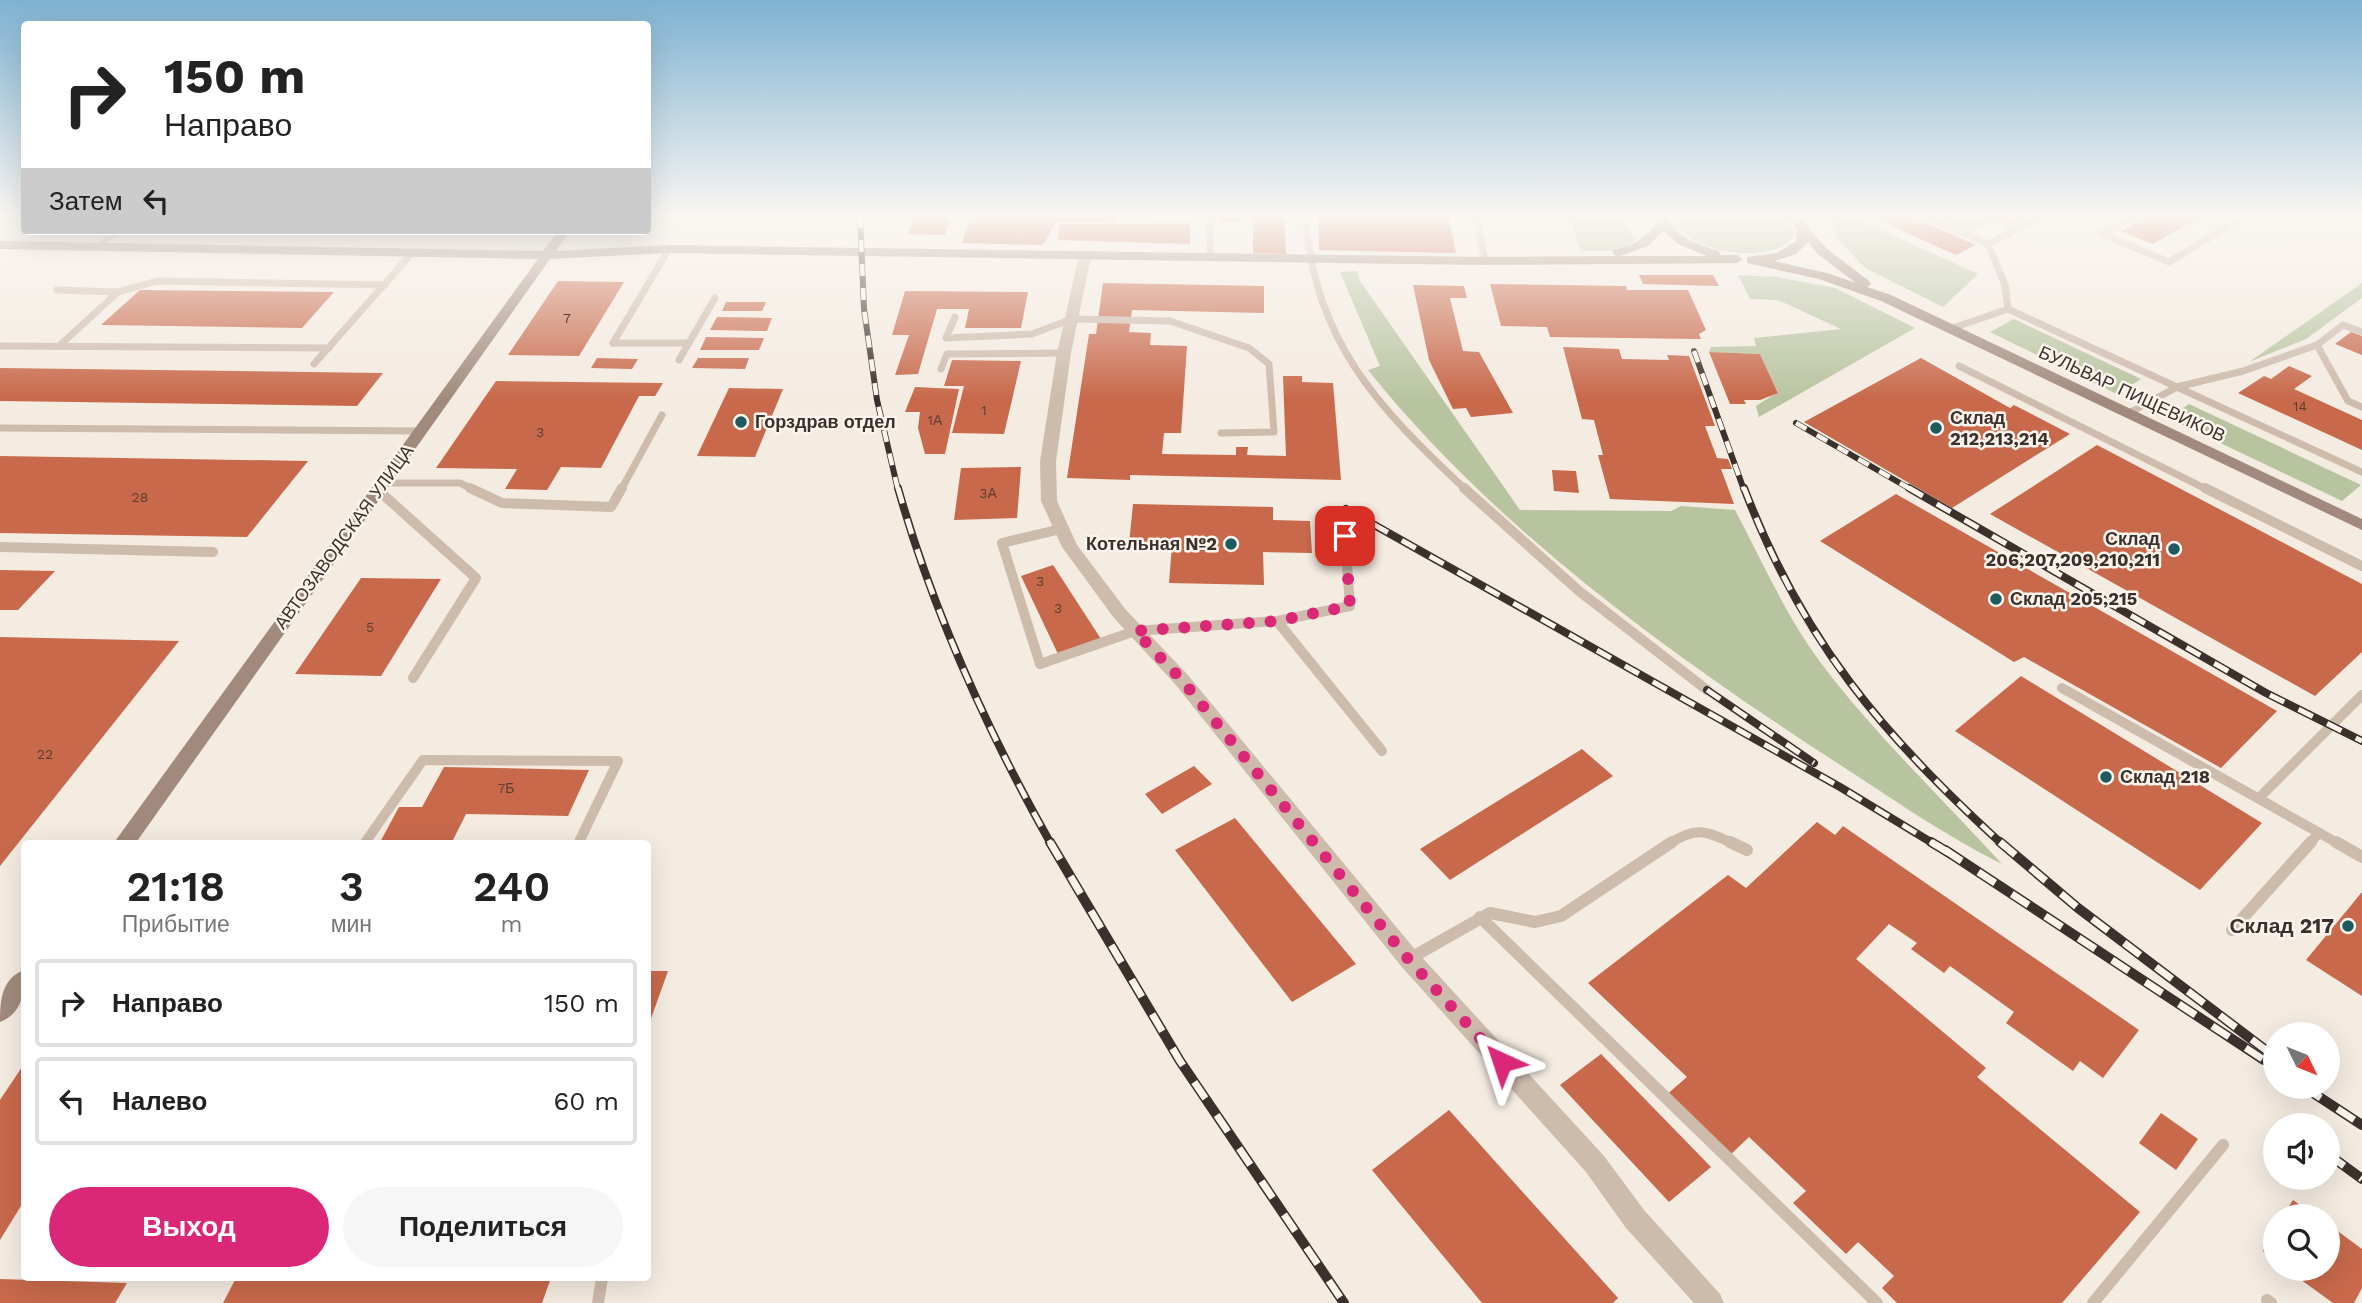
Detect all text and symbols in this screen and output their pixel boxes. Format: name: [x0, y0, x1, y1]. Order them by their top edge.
text: 150 m: [164, 47, 305, 105]
icon: right: [49, 49, 140, 140]
text: Направо: [164, 106, 292, 144]
icon: left: [137, 182, 175, 220]
text: Затем: [49, 186, 123, 216]
house number: 7: [563, 310, 571, 326]
street label: БУЛЬВАР ПИЩЕВИКОВ: [2036, 341, 2229, 446]
house number: 14: [2293, 398, 2307, 414]
house number: 1: [981, 402, 987, 418]
place label: Склад 212,213,214: [1950, 407, 2049, 449]
place label: Горздрав отдел: [755, 411, 896, 432]
house number: 1А: [928, 412, 943, 428]
marker: Горздрав отдел: [733, 414, 749, 430]
marker: Склад 212,213,214: [1928, 420, 1944, 436]
house number: 3: [536, 424, 544, 440]
street label: АВТОЗАВОДСКАЯ УЛИЦА: [270, 440, 418, 633]
house number: 3А: [979, 485, 997, 501]
house number: 28: [132, 489, 148, 505]
pin: [1315, 506, 1375, 566]
icon: arrive: [1326, 517, 1364, 555]
place label: Склад 206,207,209,210,211: [1986, 528, 2161, 570]
place label: Котельная №2: [1086, 533, 1217, 554]
marker: Котельная №2: [1223, 536, 1239, 552]
marker: Склад 206,207,209,210,211: [2166, 541, 2182, 557]
house number: 3: [1036, 573, 1044, 589]
place label: Склад 205,215: [2010, 588, 2137, 609]
marker: Склад 205,215: [1988, 591, 2004, 607]
house number: 3: [1054, 600, 1062, 616]
house number: 5: [366, 619, 374, 635]
house number: 22: [37, 746, 53, 762]
place label: Склад 218: [2120, 766, 2210, 787]
marker: Склад 218: [2098, 769, 2114, 785]
house number: 7Б: [497, 780, 515, 796]
text: 21:18: [127, 862, 225, 911]
text: 3: [339, 862, 364, 911]
text: 240: [473, 862, 550, 911]
text: Прибытие: [122, 911, 230, 938]
text: мин: [331, 911, 372, 938]
text: m: [501, 911, 522, 938]
place label: Склад 217: [2229, 913, 2334, 938]
marker: Склад 217: [2340, 918, 2356, 934]
icon: right: [53, 984, 91, 1022]
text: Направо: [112, 988, 223, 1018]
text: 150 m: [544, 988, 619, 1018]
north arrow: [2263, 1022, 2340, 1099]
map controls: [2263, 1022, 2340, 1281]
position arrow: [1465, 1025, 1539, 1099]
icon: left: [53, 1082, 91, 1120]
text: Налево: [112, 1086, 207, 1116]
text: 60 m: [553, 1086, 619, 1116]
button: sound: [2263, 1113, 2340, 1190]
button: Выход: [49, 1187, 329, 1267]
button: Поделиться: [343, 1187, 623, 1267]
button: search: [2263, 1204, 2340, 1281]

